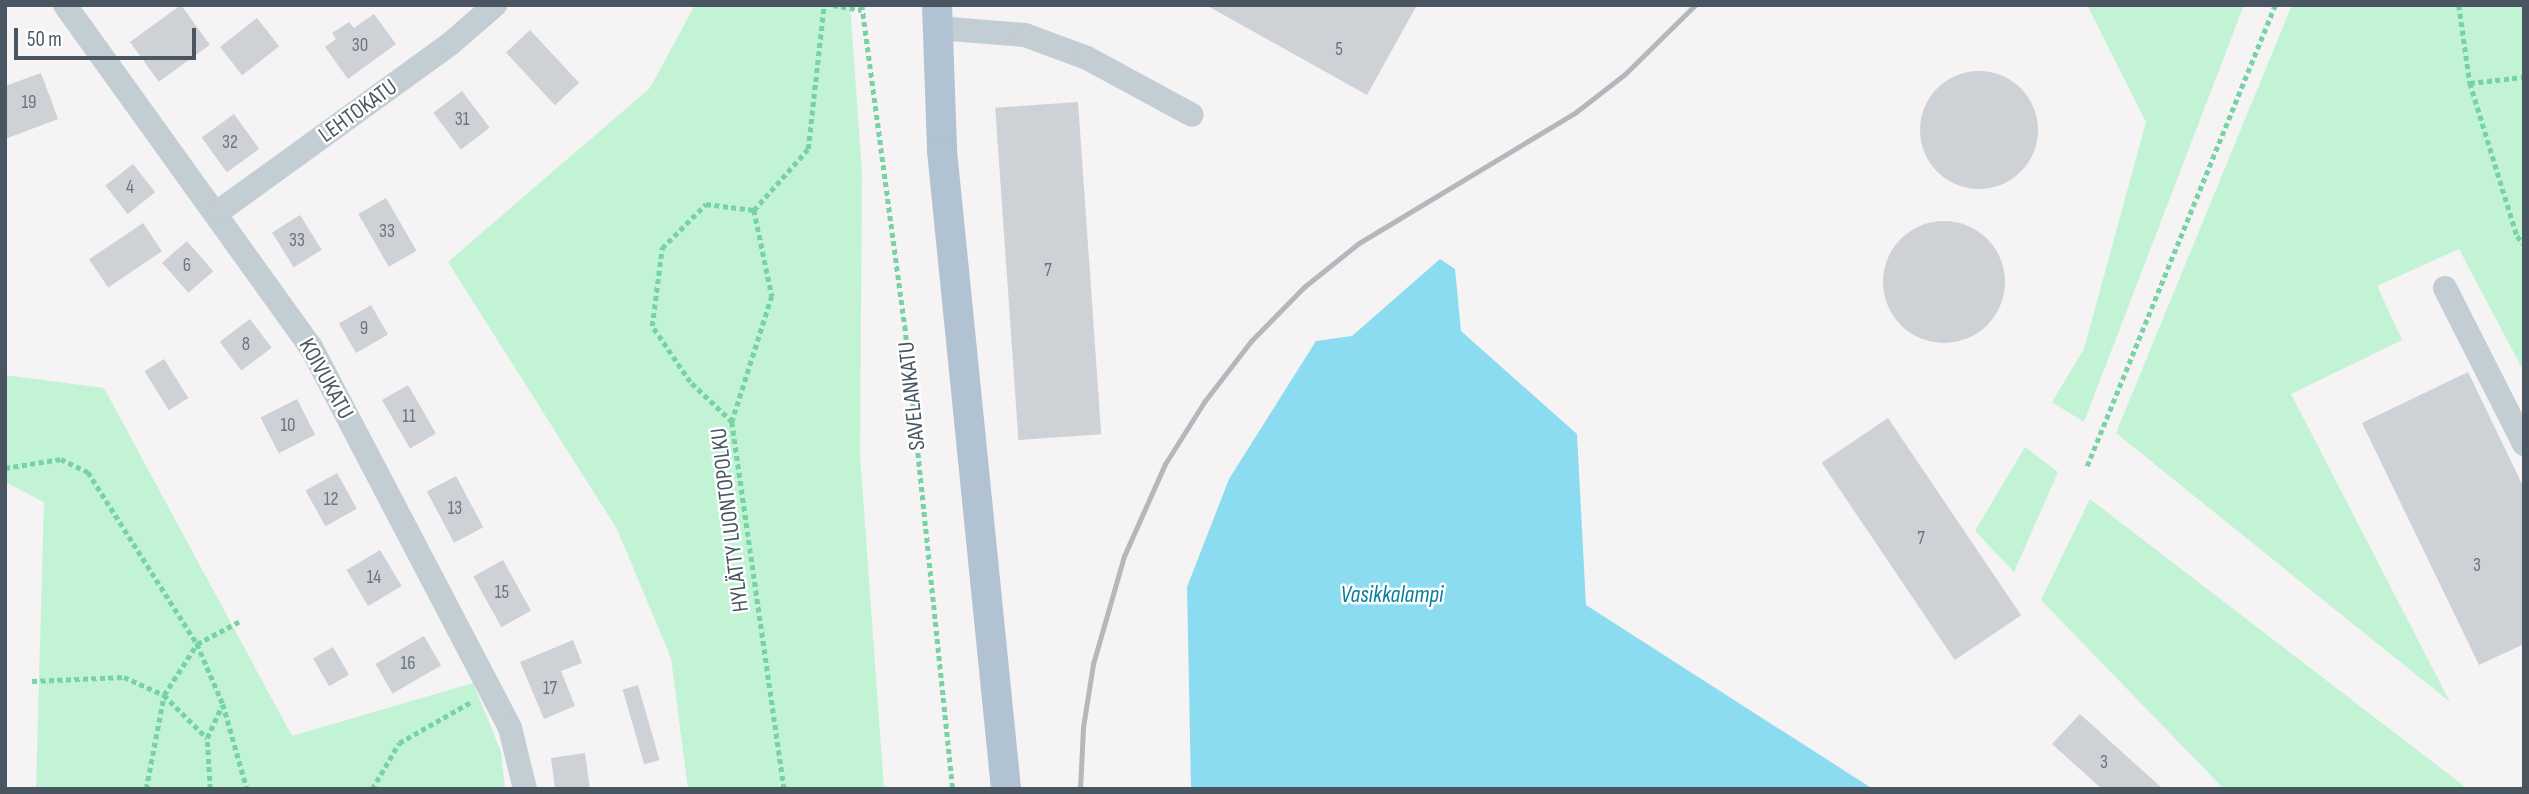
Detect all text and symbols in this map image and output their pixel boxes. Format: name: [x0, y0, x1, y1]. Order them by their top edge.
scale bar: [18, 14, 200, 58]
text: 50 m: [27, 27, 62, 52]
house number: 30: [352, 35, 368, 57]
house number: 5: [1335, 39, 1343, 61]
street label: LEHTOKATU: [313, 73, 403, 149]
house number: 19: [21, 92, 37, 114]
house number: 31: [455, 109, 469, 131]
house number: 32: [222, 132, 238, 154]
house number: 4: [126, 177, 134, 199]
house number: 33: [379, 221, 395, 243]
house number: 33: [289, 230, 305, 252]
house number: 6: [183, 255, 191, 277]
house number: 7: [1044, 260, 1052, 282]
house number: 9: [360, 318, 368, 340]
house number: 8: [242, 334, 250, 356]
street label: KOIVUKATU: [293, 334, 359, 424]
street label: SAVELANKATU: [893, 340, 931, 452]
house number: 11: [402, 406, 416, 428]
house number: 10: [280, 415, 296, 437]
street label: HYLÄTTY LUONTOPOLKU: [705, 426, 755, 614]
house number: 12: [324, 489, 338, 511]
house number: 13: [448, 498, 462, 520]
house number: 7: [1917, 528, 1925, 550]
house number: 3: [2473, 555, 2481, 577]
house number: 14: [367, 567, 381, 589]
water label: Vasikkalampi: [1341, 581, 1443, 609]
house number: 15: [495, 582, 509, 604]
house number: 16: [401, 653, 415, 675]
house number: 17: [543, 678, 557, 700]
house number: 3: [2100, 752, 2108, 774]

